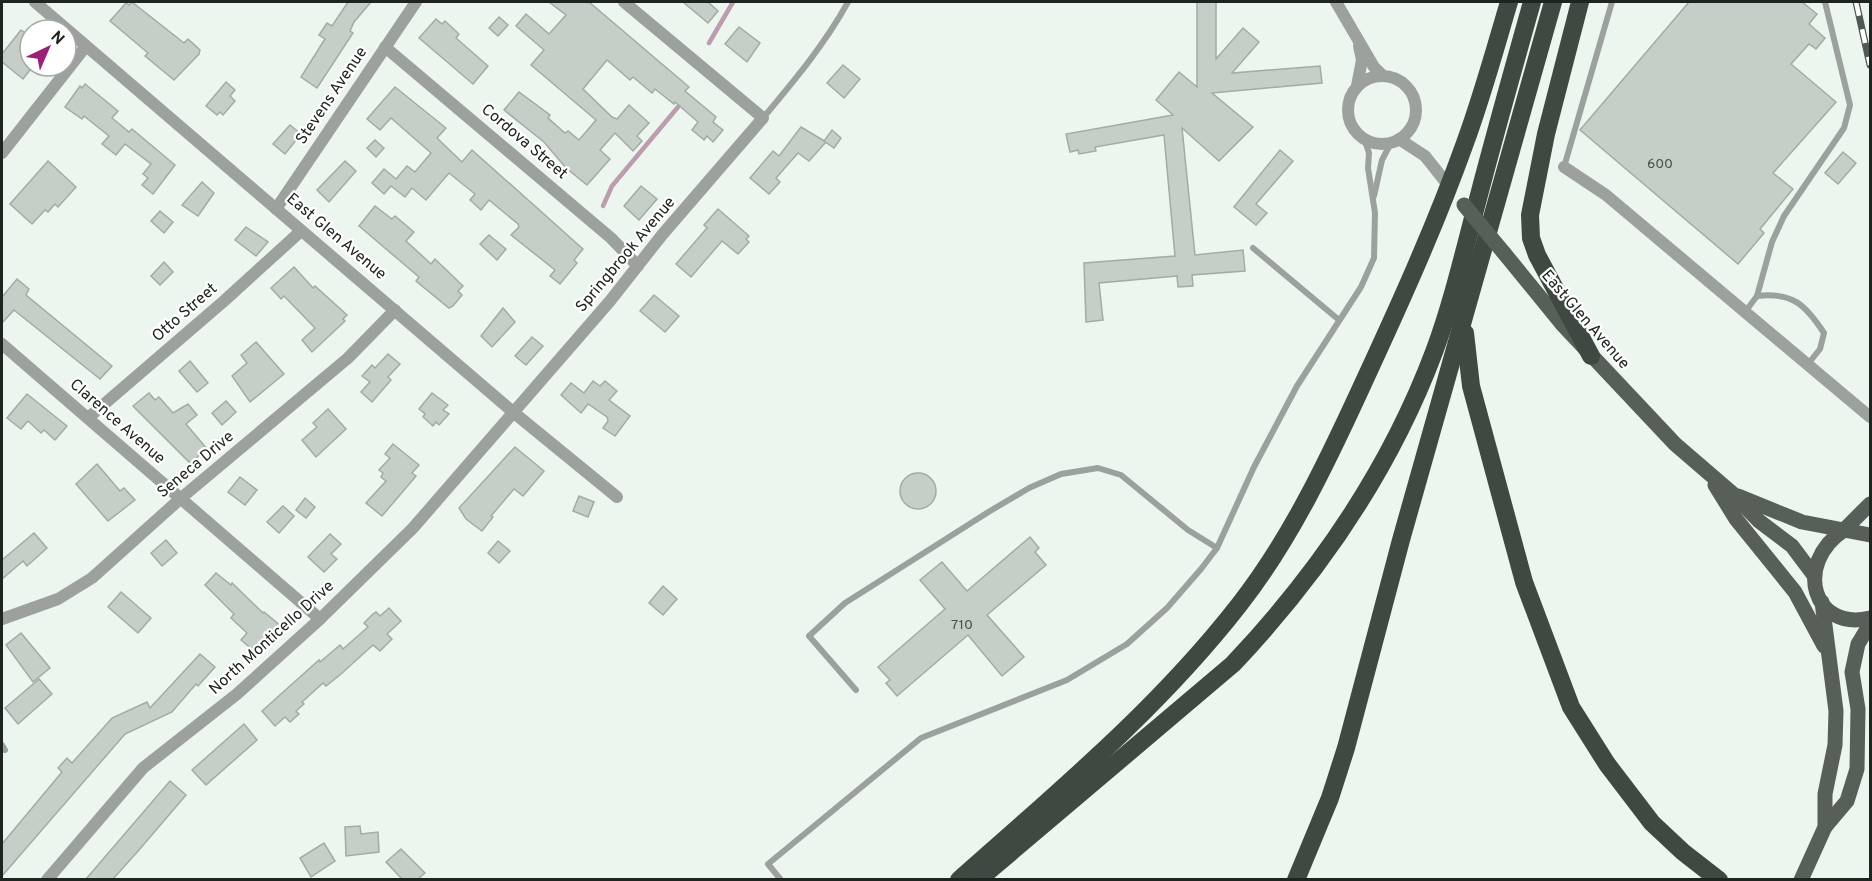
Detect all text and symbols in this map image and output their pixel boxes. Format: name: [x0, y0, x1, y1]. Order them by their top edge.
north arrow: [18, 18, 78, 78]
text: N: [46, 27, 68, 50]
street label: Stevens Avenue: [292, 43, 372, 149]
street label: Cordova Street: [477, 100, 571, 184]
house number: 600: [1647, 156, 1673, 173]
street label: East Glen Avenue: [282, 189, 390, 285]
street label: Springbrook Avenue: [572, 193, 680, 317]
street label: East Glen Avenue: [1537, 266, 1633, 374]
street label: Otto Street: [148, 279, 222, 347]
street label: Clarence Avenue: [65, 375, 169, 469]
street label: Seneca Drive: [154, 427, 238, 503]
street label: North Monticello Drive: [205, 577, 339, 699]
house number: 710: [951, 617, 973, 634]

